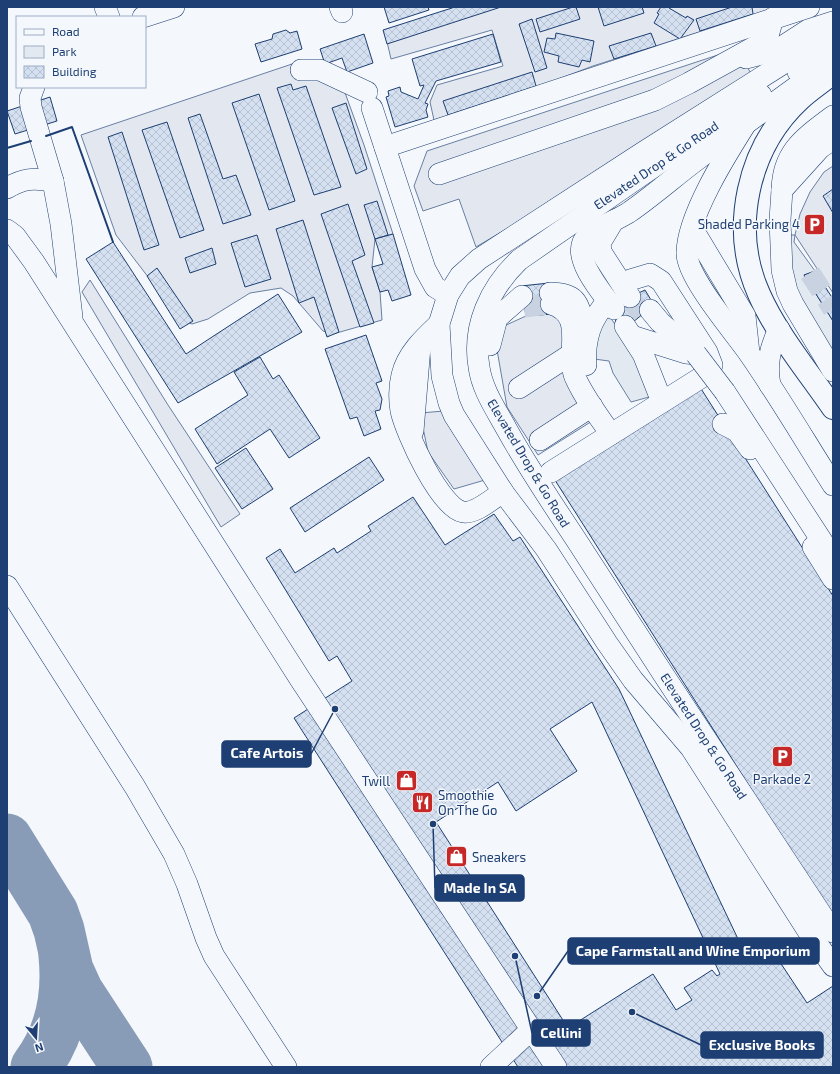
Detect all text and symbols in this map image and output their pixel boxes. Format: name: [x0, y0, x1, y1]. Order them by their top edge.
legend: [16, 16, 146, 88]
text: Road: [52, 24, 80, 38]
text: Park: [52, 44, 77, 58]
text: Building: [52, 64, 97, 78]
street label: Elevated Drop & Go Road: [591, 117, 721, 213]
parking icon: Shaded Parking 4: [802, 211, 828, 237]
place label: Shaded Parking 4: [698, 216, 800, 232]
street label: Elevated Drop & Go Road: [484, 396, 574, 530]
street label: Elevated Drop & Go Road: [657, 670, 751, 802]
callout: Cafe Artois: [222, 741, 311, 767]
text: Cafe Artois: [231, 744, 303, 761]
parking icon: Parkade 2: [769, 744, 795, 770]
shop icon: Twill: [393, 768, 419, 794]
place label: Parkade 2: [753, 771, 811, 787]
place label: Twill: [362, 773, 390, 789]
place label: Smoothie On The Go: [438, 787, 497, 818]
restaurant icon: Smoothie On The Go: [409, 789, 435, 815]
shop icon: Sneakers: [444, 844, 470, 870]
place label: Sneakers: [472, 849, 526, 865]
callout: Made In SA: [435, 875, 524, 901]
text: Made In SA: [444, 879, 517, 896]
callout: Cape Farmstall and Wine Emporium: [568, 938, 819, 964]
text: Cape Farmstall and Wine Emporium: [576, 942, 810, 959]
north arrow: [16, 1018, 56, 1058]
callout: Cellini: [532, 1020, 590, 1046]
text: Cellini: [540, 1024, 582, 1041]
callout: Exclusive Books: [701, 1032, 823, 1058]
text: Exclusive Books: [709, 1036, 815, 1053]
text: N: [33, 1041, 45, 1055]

